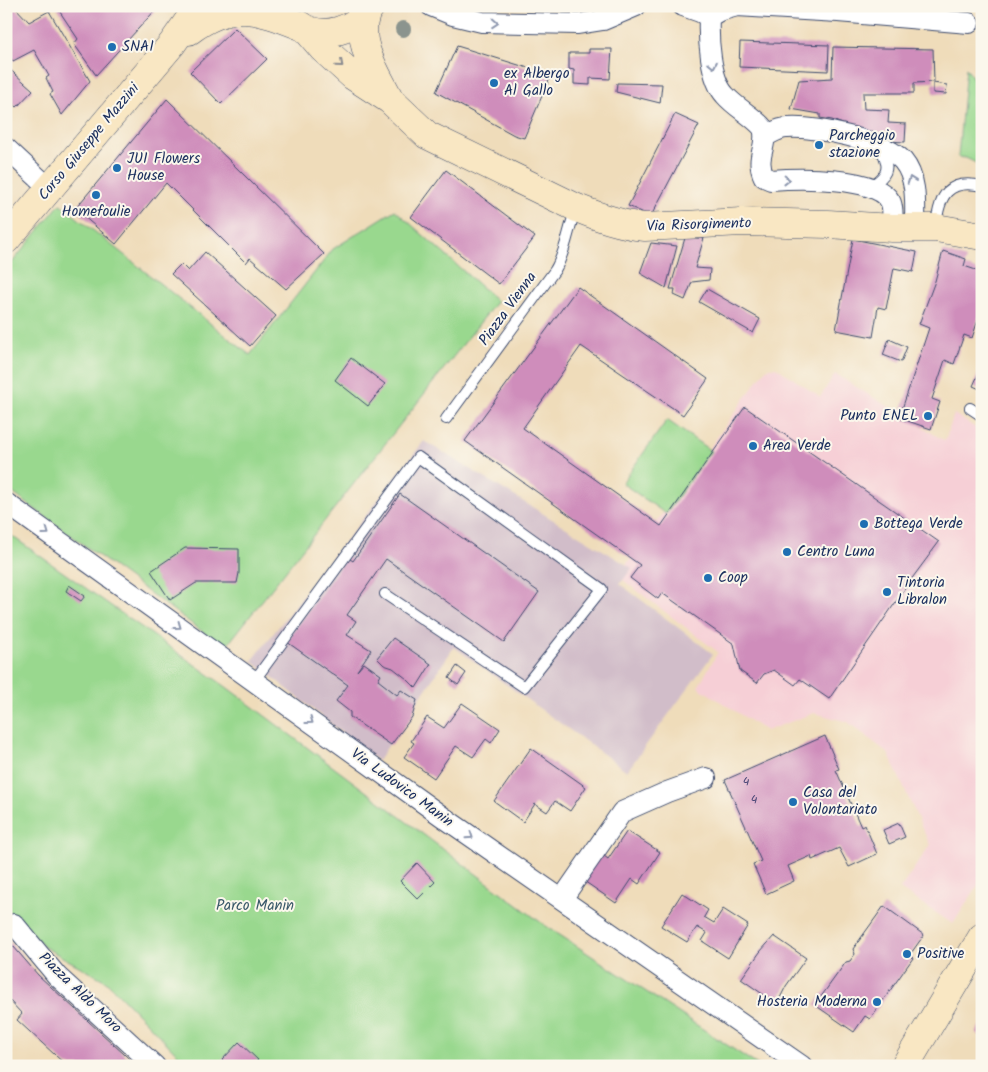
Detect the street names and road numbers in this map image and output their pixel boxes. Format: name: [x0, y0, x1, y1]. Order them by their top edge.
street label: Corso Giuseppe Mazzini: [32, 77, 146, 206]
street label: Via Risorgimento: [646, 211, 752, 239]
street label: Piazza Vienna: [473, 267, 543, 351]
street label: Via Ludovico Manin: [346, 742, 458, 834]
street label: Piazza Aldo Moro: [33, 947, 127, 1039]

